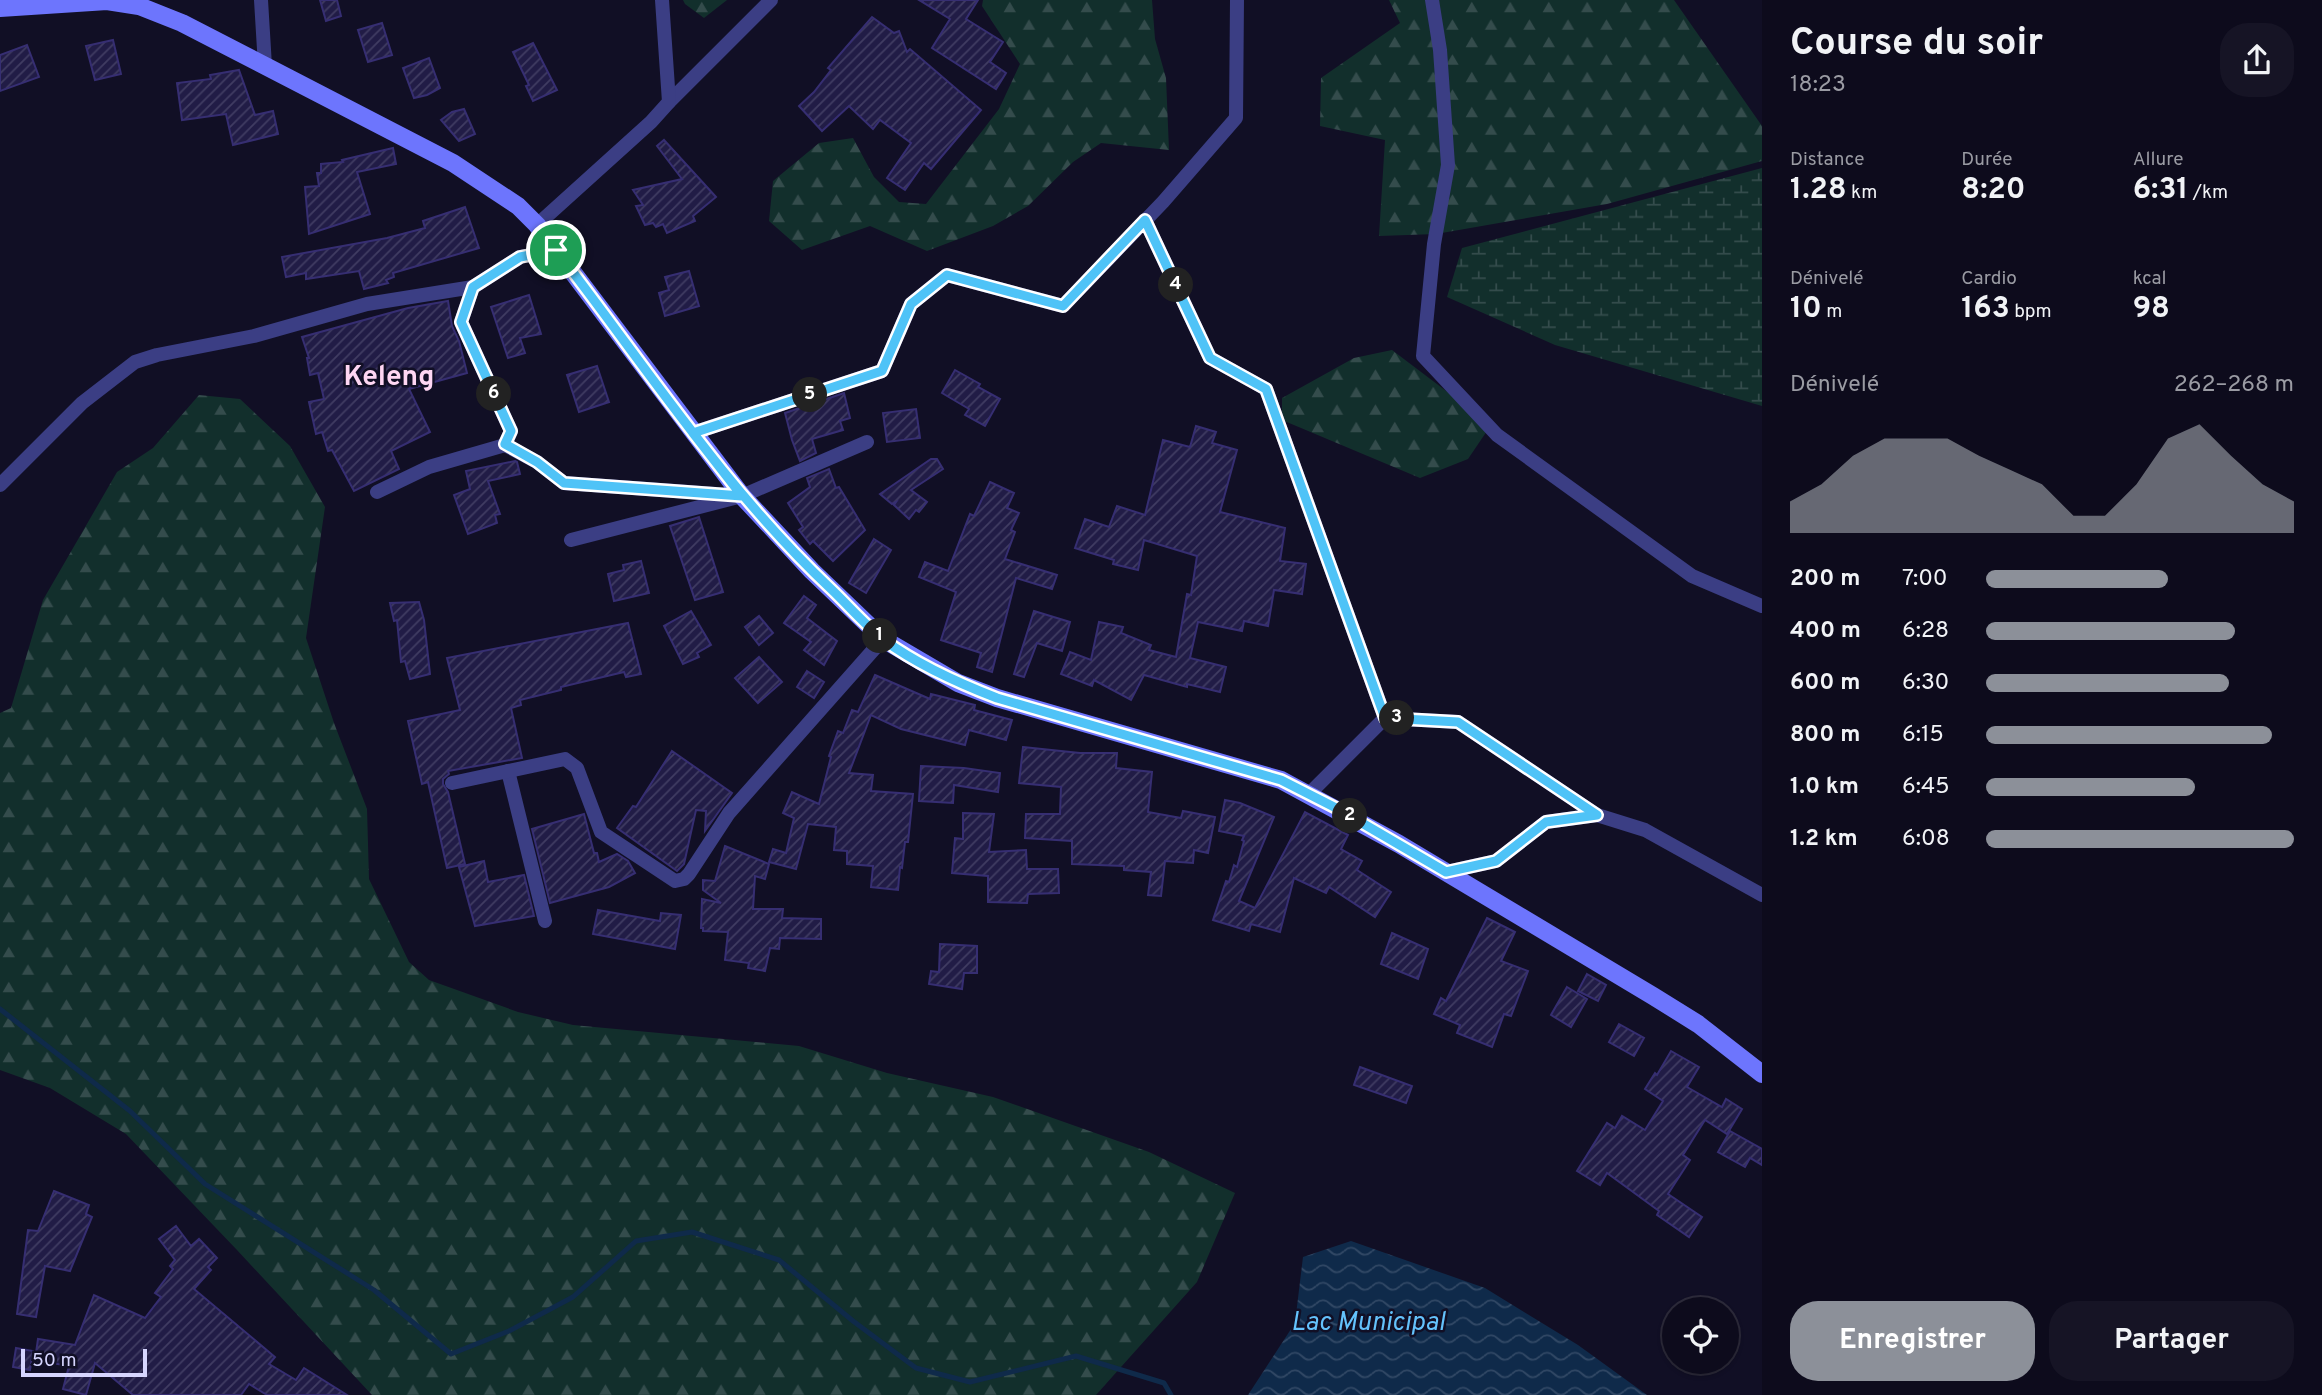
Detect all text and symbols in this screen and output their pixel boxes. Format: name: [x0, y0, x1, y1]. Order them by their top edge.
text: Course du soir: [1790, 20, 2043, 69]
button: share: [2220, 23, 2294, 97]
text: 18:23: [1790, 71, 1846, 100]
text: Distance: [1790, 148, 1865, 172]
text: Durée: [1961, 148, 2012, 172]
text: Allure: [2133, 148, 2183, 172]
text: 1.28: [1790, 172, 1847, 209]
text: 8:20: [1961, 172, 2026, 209]
text: 6:31: [2133, 172, 2188, 209]
text: km: [1847, 181, 1877, 205]
text: /km: [2188, 181, 2228, 205]
pin: [526, 220, 586, 280]
icon: arrive: [537, 231, 575, 269]
text: Dénivelé: [1790, 267, 1864, 291]
text: Cardio: [1961, 267, 2017, 291]
text: kcal: [2133, 267, 2166, 291]
pin: 4: [1158, 268, 1194, 302]
text: 4: [1169, 272, 1182, 296]
text: 10: [1790, 291, 1822, 328]
text: 163: [1961, 291, 2010, 328]
text: 98: [2133, 291, 2170, 328]
text: m: [1822, 300, 1842, 324]
text: bpm: [2010, 300, 2052, 324]
district label: Keleng: [344, 360, 434, 396]
text: Dénivelé: [1790, 371, 1879, 400]
text: 262–268 m: [2174, 371, 2294, 400]
pin: 6: [476, 376, 512, 412]
pin: 5: [792, 378, 828, 412]
text: 6: [488, 381, 499, 405]
text: 5: [804, 382, 815, 406]
text: 200 m: [1790, 565, 1860, 594]
text: 7:00: [1902, 565, 1948, 594]
text: 400 m: [1790, 617, 1861, 646]
text: 6:28: [1902, 617, 1949, 646]
pin: 1: [862, 618, 898, 654]
text: 1: [876, 623, 883, 647]
text: 600 m: [1790, 669, 1860, 698]
text: 6:30: [1902, 669, 1949, 698]
pin: 3: [1380, 700, 1414, 736]
text: 3: [1391, 705, 1402, 729]
text: 800 m: [1790, 721, 1860, 750]
text: 6:15: [1902, 721, 1944, 750]
text: 1.0 km: [1790, 773, 1859, 802]
text: 6:45: [1902, 773, 1949, 802]
pin: 2: [1332, 798, 1368, 834]
text: 2: [1344, 803, 1355, 827]
text: 1.2 km: [1790, 825, 1858, 854]
text: 6:08: [1902, 825, 1950, 854]
map controls: [1662, 1297, 1739, 1374]
button: locate: [1662, 1297, 1739, 1374]
button: Enregistrer: [1790, 1301, 2035, 1381]
button: Partager: [2049, 1301, 2294, 1381]
water label: Lac Municipal: [1291, 1307, 1446, 1340]
scale bar: [21, 1346, 147, 1378]
text: 50 m: [32, 1349, 77, 1373]

